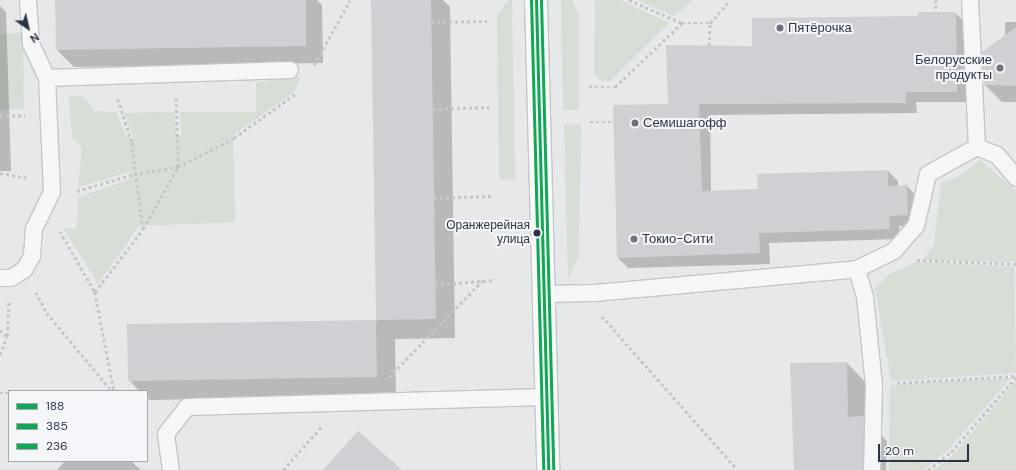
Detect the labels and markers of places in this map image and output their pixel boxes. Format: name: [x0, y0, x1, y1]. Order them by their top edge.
place label: Пятёрочка: [788, 20, 852, 36]
marker: Пятёрочка: [775, 23, 785, 33]
place label: Белорусские продукты: [915, 53, 992, 84]
marker: Белорусские продукты: [995, 63, 1005, 73]
place label: Семишагофф: [643, 115, 727, 131]
marker: Семишагофф: [630, 118, 640, 128]
place label: Оранжерейная улица: [446, 219, 530, 247]
marker: Оранжерейная улица: [532, 228, 542, 238]
place label: Токио-Сити: [642, 231, 713, 247]
marker: Токио-Сити: [629, 234, 639, 244]

